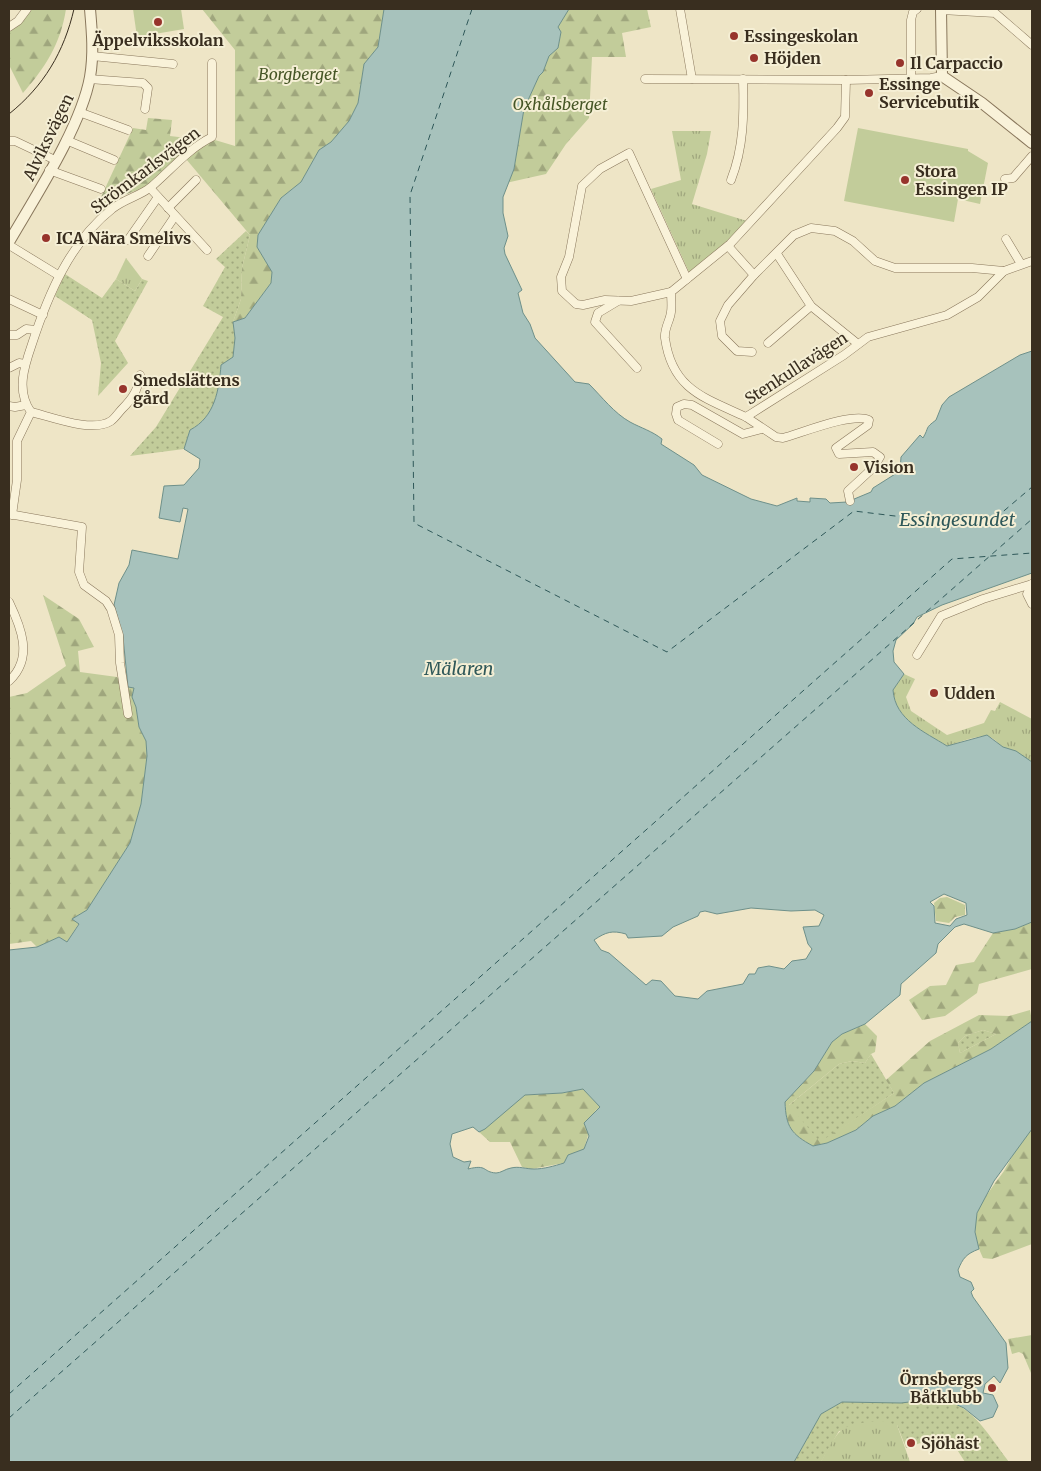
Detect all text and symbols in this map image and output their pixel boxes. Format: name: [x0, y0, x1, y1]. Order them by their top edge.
marker: Äppelviksskolan: [152, 16, 164, 28]
place label: Essingeskolan: [744, 26, 858, 46]
place label: Äppelviksskolan: [91, 30, 224, 50]
marker: Essingeskolan: [728, 30, 740, 42]
place label: Höjden: [764, 48, 821, 68]
marker: Höjden: [748, 52, 760, 64]
place label: Il Carpaccio: [910, 53, 1003, 73]
marker: Il Carpaccio: [894, 57, 906, 69]
park label: Borgberget: [258, 64, 338, 84]
place label: Essinge Servicebutik: [879, 74, 980, 112]
marker: Essinge Servicebutik: [863, 87, 875, 99]
street label: Alviksvägen: [18, 90, 78, 185]
park label: Oxhålsberget: [512, 94, 608, 114]
street label: Strömkarlsvägen: [86, 122, 204, 218]
place label: Stora Essingen IP: [915, 161, 1008, 199]
marker: Stora Essingen IP: [899, 174, 911, 186]
place label: ICA Nära Smelivs: [56, 228, 191, 248]
marker: ICA Nära Smelivs: [40, 232, 52, 244]
street label: Stenkullavägen: [741, 327, 852, 409]
place label: Smedslättens gård: [133, 370, 240, 408]
marker: Smedslättens gård: [117, 383, 129, 395]
place label: Vision: [863, 457, 914, 477]
marker: Vision: [848, 461, 860, 473]
water label: Essingesundet: [899, 508, 1016, 531]
water label: Mälaren: [423, 657, 494, 680]
place label: Udden: [944, 683, 995, 703]
marker: Udden: [928, 687, 940, 699]
place label: Örnsbergs Båtklubb: [900, 1369, 982, 1407]
marker: Örnsbergs Båtklubb: [986, 1382, 998, 1394]
place label: Sjöhäst: [921, 1433, 980, 1453]
marker: Sjöhäst: [905, 1437, 917, 1449]

